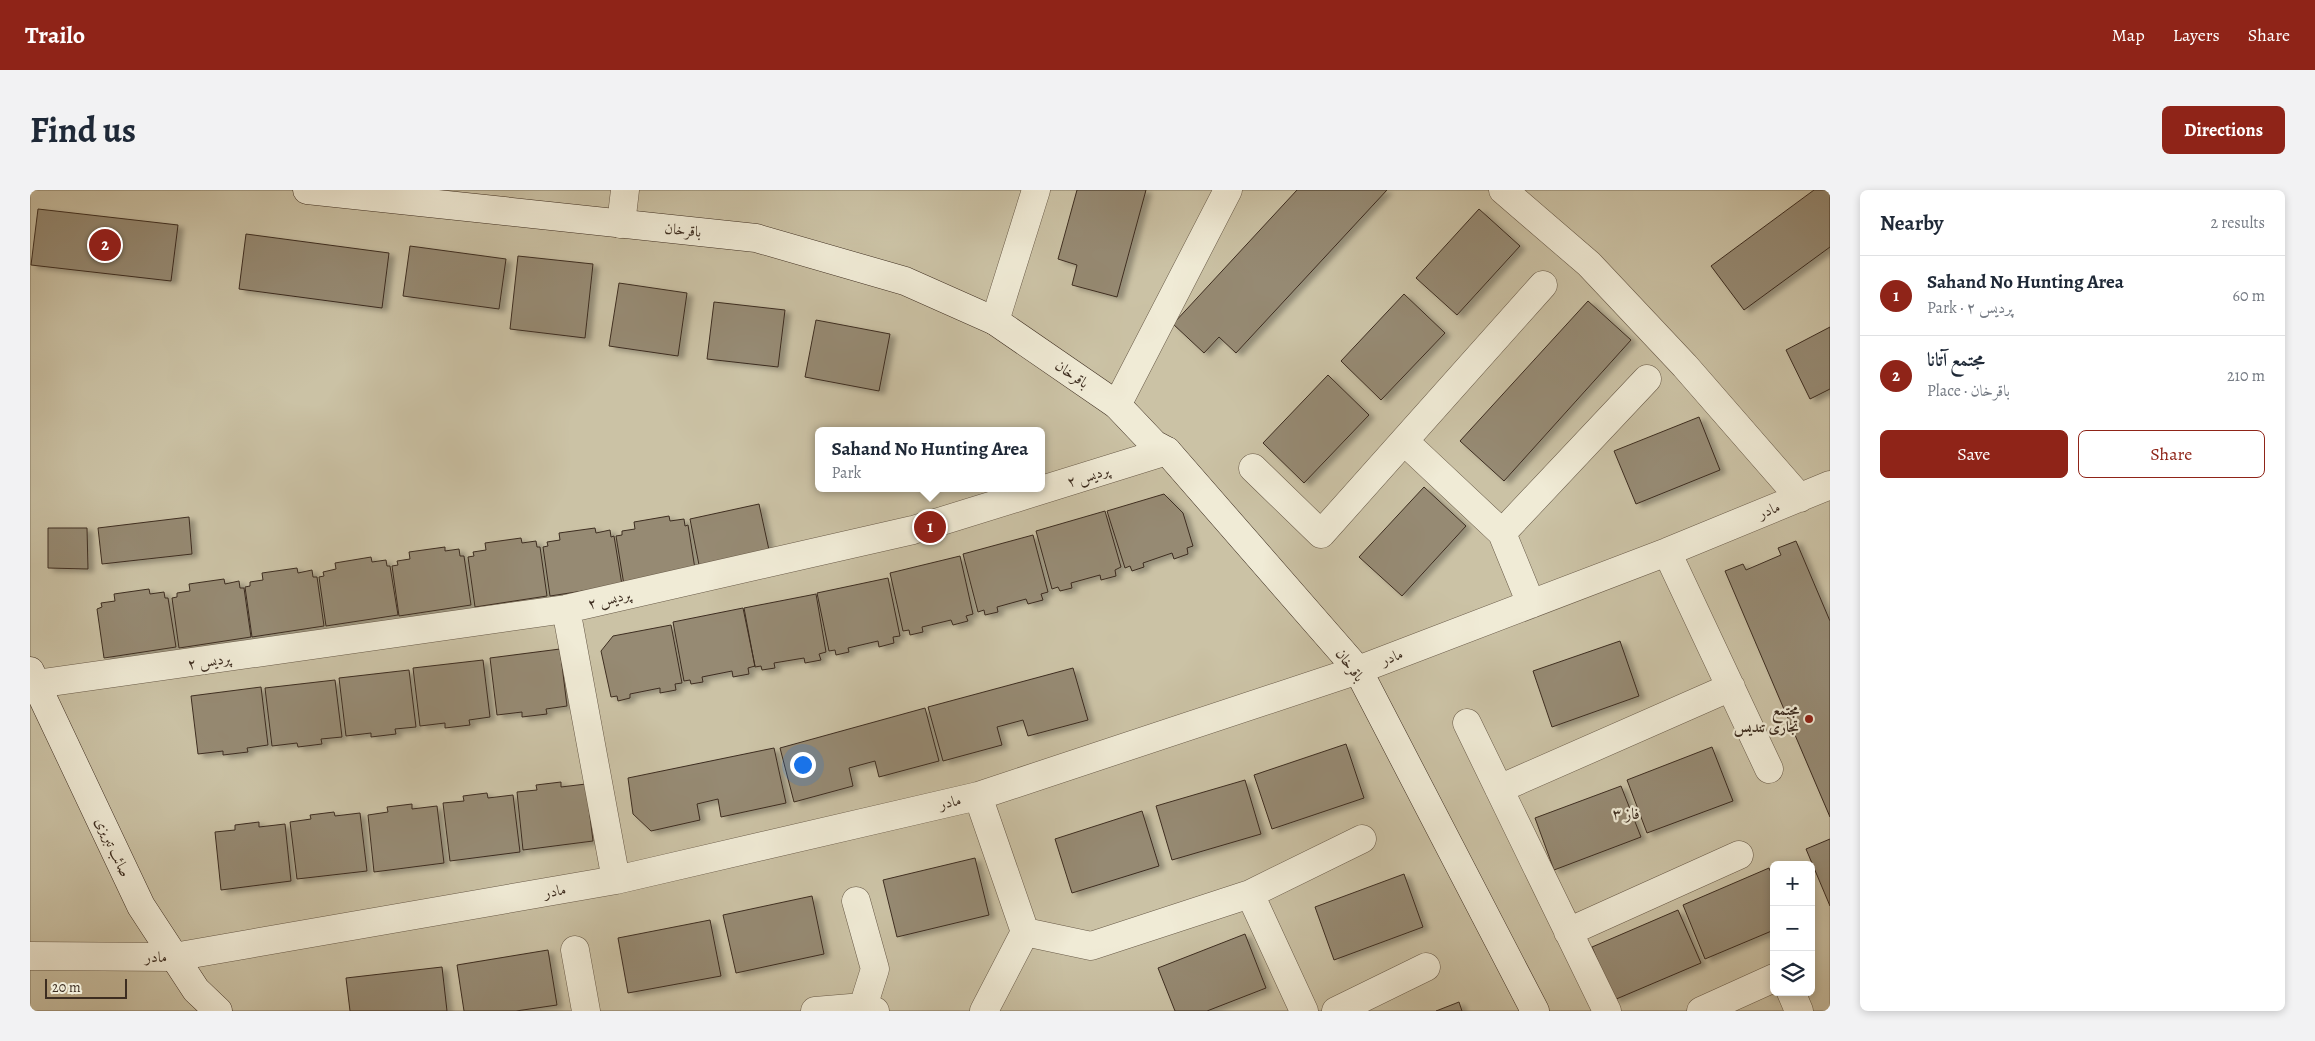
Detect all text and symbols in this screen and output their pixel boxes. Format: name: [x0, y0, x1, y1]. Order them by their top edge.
text: Trailo: [25, 19, 85, 51]
text: Map: [2112, 23, 2145, 47]
text: Layers: [2173, 23, 2220, 47]
text: Share: [2248, 23, 2290, 47]
text: Find us: [30, 106, 136, 154]
button: Directions: [2162, 106, 2285, 154]
text: Nearby: [1880, 209, 1943, 237]
text: 2 results: [2210, 212, 2265, 234]
street label: باقرخان: [664, 218, 703, 242]
pin: 2: [89, 226, 121, 264]
text: Sahand No Hunting Area: [1927, 269, 2124, 295]
text: 1: [1893, 285, 1899, 307]
text: 60 m: [2233, 285, 2265, 307]
text: Park · پردیس ۲: [1927, 297, 2013, 319]
text: مجتمع آتانا: [1927, 347, 1985, 373]
street label: باقرخان: [1051, 355, 1093, 393]
text: 2: [1892, 365, 1900, 387]
text: 210 m: [2227, 365, 2265, 387]
text: Place · باقرخان: [1927, 380, 2010, 402]
popup: [815, 427, 1045, 492]
button: Save: [1880, 430, 2068, 478]
button: Share: [2078, 430, 2265, 478]
text: Sahand No Hunting Area: [831, 436, 1029, 462]
street label: پردیس ۲: [1064, 460, 1113, 492]
text: Park: [831, 462, 862, 484]
street label: مادر: [1753, 497, 1783, 524]
pin: 1: [914, 508, 946, 546]
street label: پردیس ۲: [586, 584, 634, 614]
street label: باقرخان: [1331, 644, 1369, 686]
street label: مادر: [1376, 644, 1406, 671]
street label: پردیس ۲: [186, 648, 233, 674]
place label: مجتمع تجاری تندیس: [1734, 700, 1800, 737]
marker: مجتمع تجاری تندیس: [1803, 713, 1815, 725]
your location: [790, 752, 816, 778]
street label: مادر: [935, 790, 963, 815]
district label: فاز ۳: [1612, 803, 1640, 825]
street label: صائب تبریزی: [90, 814, 136, 880]
map controls: [1770, 861, 1815, 996]
button: +: [1770, 861, 1815, 906]
street label: مادر: [540, 879, 568, 903]
button: −: [1770, 906, 1815, 951]
street label: مادر: [143, 947, 167, 967]
button: layers: [1770, 951, 1815, 996]
scale bar: [45, 976, 128, 999]
text: 20 m: [52, 978, 81, 997]

